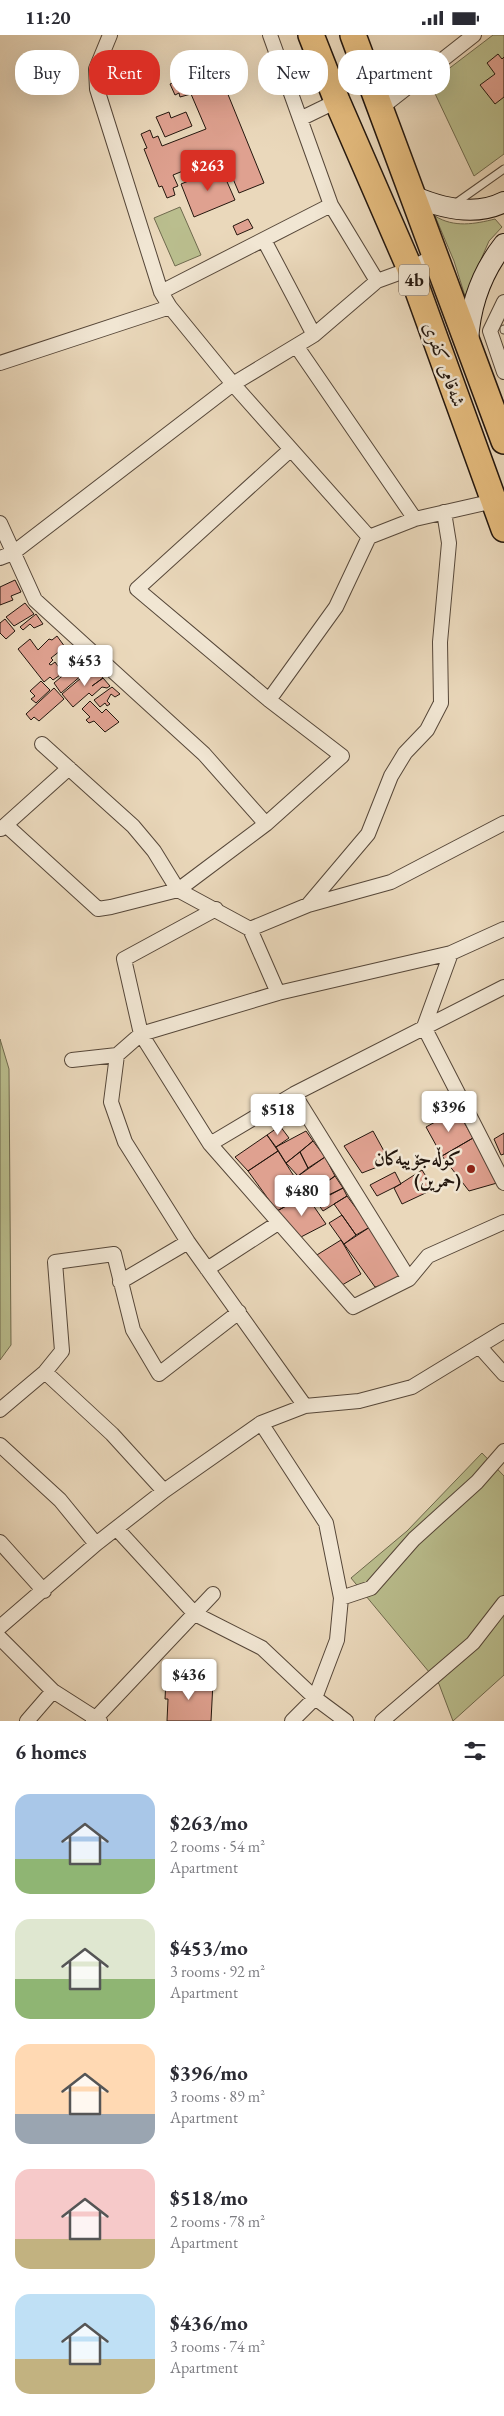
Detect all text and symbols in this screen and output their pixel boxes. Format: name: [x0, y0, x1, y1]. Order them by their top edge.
text: 11:20: [25, 5, 71, 30]
chip: Buy: [15, 50, 79, 95]
chip: Rent: [89, 50, 160, 95]
chip: Filters: [170, 50, 248, 95]
chip: New: [258, 50, 328, 95]
chip: Apartment: [338, 50, 450, 95]
pin: $263: [178, 149, 238, 192]
text: $263: [192, 155, 224, 176]
road number: 4b: [399, 265, 429, 295]
street label: شەقامی کفری: [418, 318, 471, 410]
pin: $453: [55, 645, 115, 687]
text: $453: [69, 650, 101, 671]
pin: $396: [419, 1091, 479, 1133]
pin: $518: [248, 1093, 308, 1136]
text: $396: [433, 1096, 465, 1117]
text: $518: [262, 1099, 294, 1120]
place label: کوڵەجۆییەکان (حمرین): [374, 1146, 461, 1193]
marker: کوڵەجۆییەکان (حمرین): [465, 1163, 477, 1175]
pin: $480: [272, 1175, 332, 1217]
text: $480: [286, 1180, 318, 1201]
pin: $436: [159, 1659, 219, 1701]
text: $436: [173, 1664, 205, 1685]
icon: filters: [461, 1737, 489, 1765]
text: 6 homes: [15, 1738, 87, 1765]
text: $263/mo: [170, 1809, 248, 1836]
icon: home: [55, 1814, 115, 1874]
text: 2 rooms · 54 m²: [170, 1836, 265, 1857]
text: Apartment: [170, 1857, 238, 1878]
text: $453/mo: [170, 1934, 248, 1961]
icon: home: [55, 1939, 115, 1999]
text: 3 rooms · 92 m²: [170, 1961, 265, 1982]
text: Apartment: [170, 1982, 238, 2003]
text: $396/mo: [170, 2059, 248, 2086]
icon: home: [55, 2064, 115, 2124]
text: 3 rooms · 89 m²: [170, 2086, 265, 2107]
text: Apartment: [170, 2107, 238, 2128]
text: $518/mo: [170, 2184, 248, 2211]
icon: home: [55, 2189, 115, 2249]
text: 2 rooms · 78 m²: [170, 2211, 265, 2232]
text: Apartment: [170, 2232, 238, 2253]
text: $436/mo: [170, 2309, 248, 2336]
icon: home: [55, 2314, 115, 2374]
text: 3 rooms · 74 m²: [170, 2336, 265, 2357]
text: Apartment: [170, 2357, 238, 2378]

